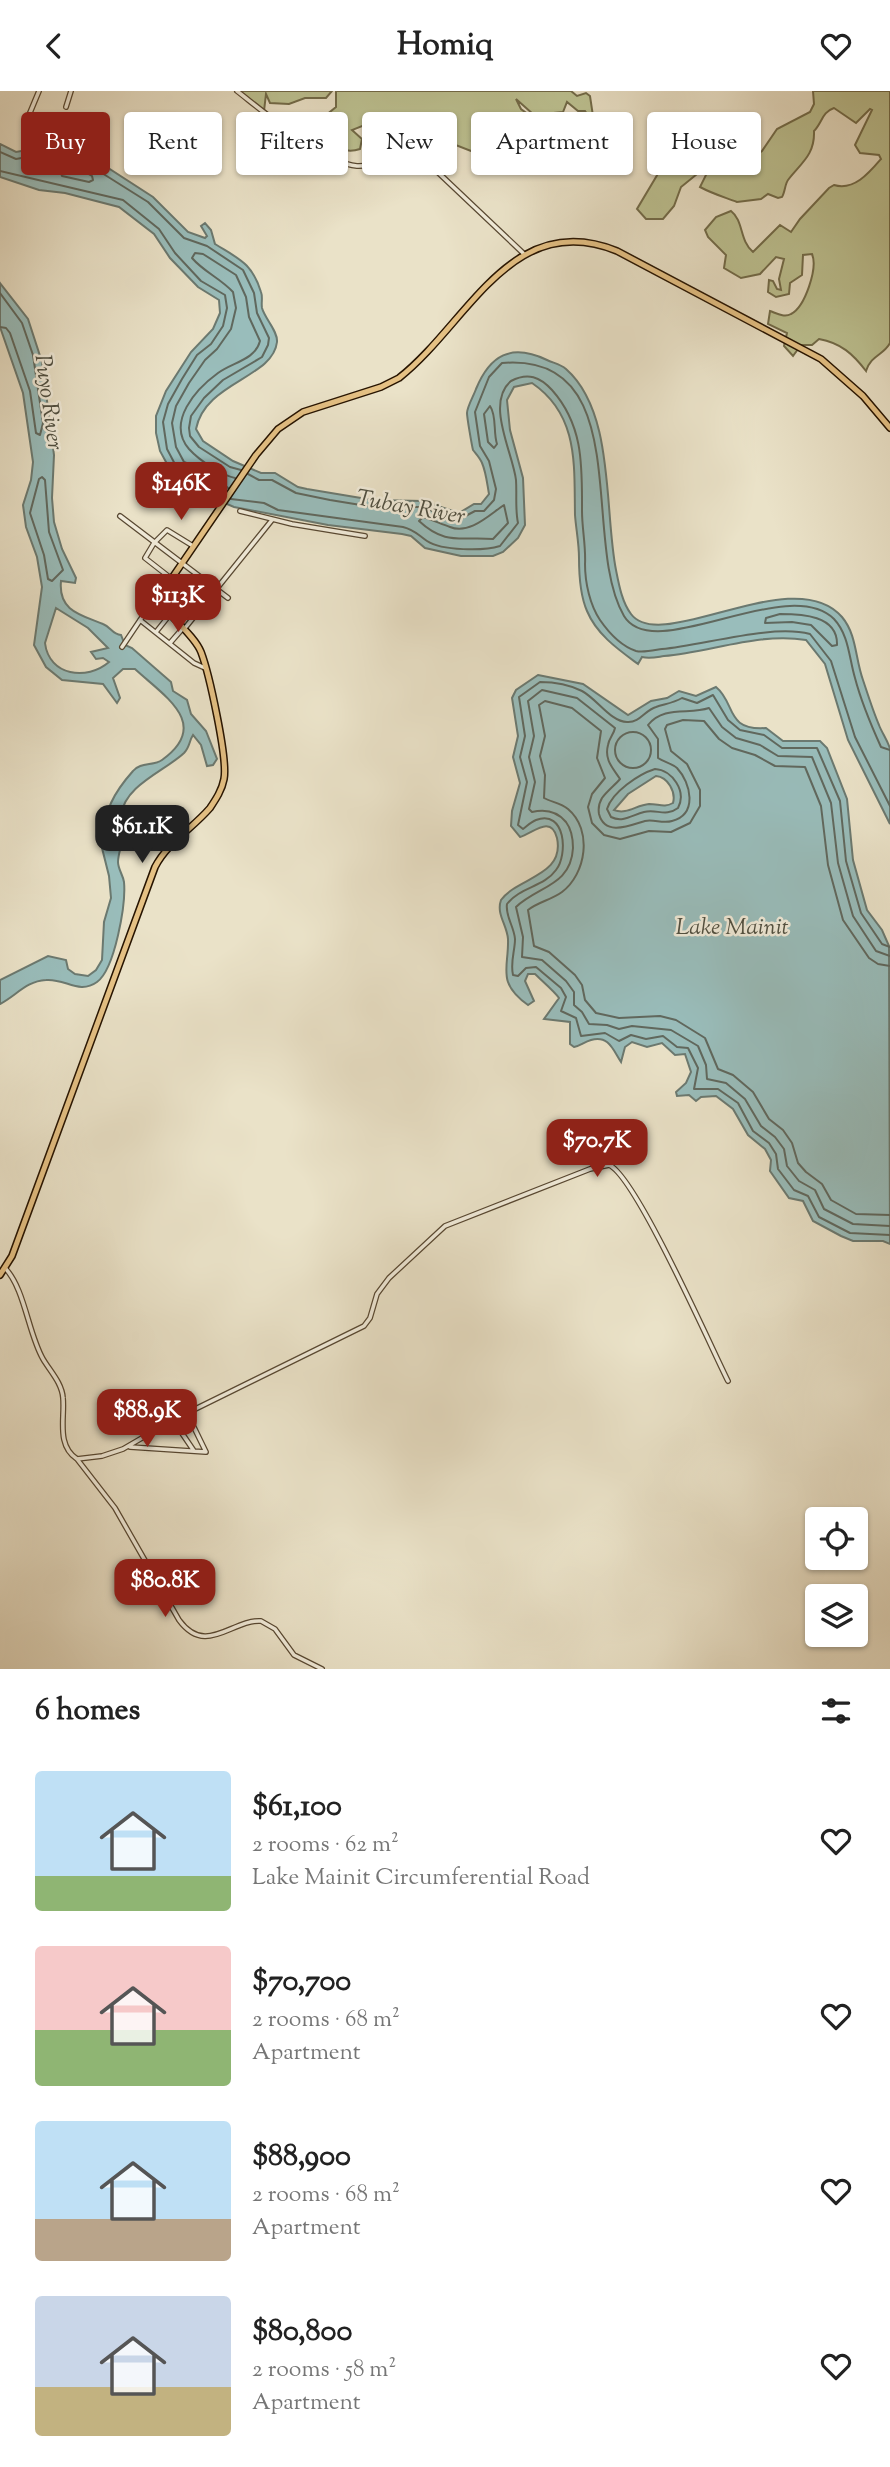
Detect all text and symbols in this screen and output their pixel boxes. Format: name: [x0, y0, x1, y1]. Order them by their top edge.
text: Homiq: [397, 23, 493, 69]
icon: back: [35, 27, 73, 65]
icon: heart: [817, 27, 855, 65]
chip: Buy: [21, 112, 110, 175]
chip: Rent: [124, 112, 222, 175]
chip: Filters: [236, 112, 348, 175]
chip: New: [362, 112, 457, 175]
chip: Apartment: [471, 112, 633, 175]
chip: House: [647, 112, 761, 175]
water label: Puyo River: [25, 352, 71, 452]
pin: $146K: [132, 463, 230, 522]
text: $146K: [151, 468, 211, 501]
water label: Tubay River: [353, 483, 468, 534]
pin: $113K: [129, 575, 227, 634]
text: $113K: [151, 580, 205, 613]
pin: $61.1K: [85, 805, 199, 865]
text: $61.1K: [111, 811, 173, 844]
water label: Lake Mainit: [675, 912, 789, 945]
pin: $70.7K: [540, 1119, 654, 1179]
text: $70.7K: [563, 1125, 631, 1158]
pin: $88.9K: [90, 1389, 204, 1449]
text: $88.9K: [113, 1395, 181, 1428]
map controls: [805, 1507, 868, 1647]
button: locate: [805, 1507, 868, 1570]
pin: $80.8K: [108, 1559, 222, 1619]
text: $80.8K: [130, 1565, 200, 1598]
button: layers: [805, 1584, 868, 1647]
text: 6 homes: [35, 1690, 140, 1733]
icon: filters: [817, 1692, 855, 1730]
text: $61,100: [252, 1786, 342, 1829]
icon: home: [91, 1799, 175, 1883]
icon: heart: [817, 1822, 855, 1860]
text: 2 rooms · 62 m²: [252, 1829, 399, 1862]
text: Lake Mainit Circumferential Road: [252, 1862, 590, 1895]
text: $70,700: [252, 1961, 351, 2004]
icon: home: [91, 1974, 175, 2058]
icon: heart: [817, 1997, 855, 2035]
text: 2 rooms · 68 m²: [252, 2004, 400, 2037]
text: Apartment: [252, 2037, 361, 2070]
text: $88,900: [252, 2136, 351, 2179]
icon: home: [91, 2149, 175, 2233]
icon: heart: [817, 2172, 855, 2210]
text: 2 rooms · 68 m²: [252, 2179, 400, 2212]
text: Apartment: [252, 2212, 361, 2245]
text: $80,800: [252, 2311, 352, 2354]
icon: home: [91, 2324, 175, 2408]
icon: heart: [817, 2347, 855, 2385]
text: 2 rooms · 58 m²: [252, 2354, 396, 2387]
text: Apartment: [252, 2387, 361, 2420]

